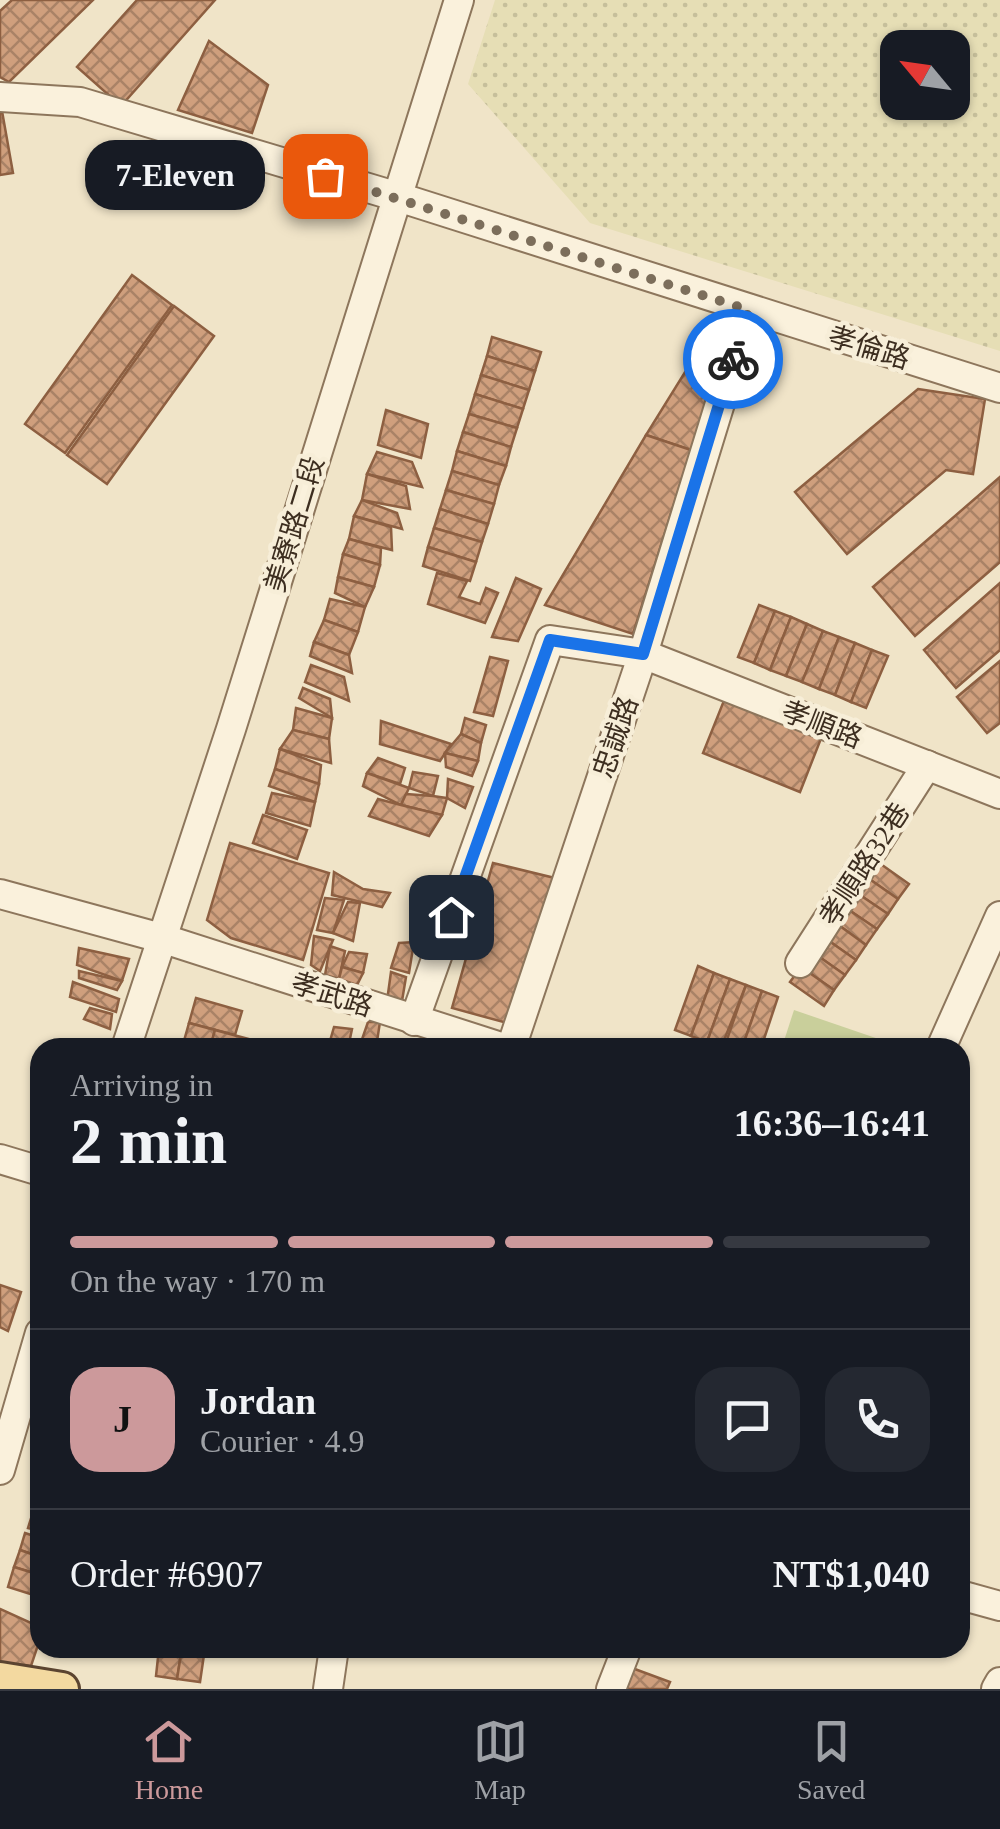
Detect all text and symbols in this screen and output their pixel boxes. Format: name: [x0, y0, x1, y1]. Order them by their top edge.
north arrow: [880, 30, 970, 120]
map controls: [880, 30, 970, 120]
pin: [283, 134, 368, 219]
callout: 7-Eleven: [85, 141, 265, 211]
icon: bag: [298, 149, 353, 204]
text: 7-Eleven: [115, 157, 235, 193]
courier: [683, 309, 783, 409]
street label: 孝倫路: [824, 320, 914, 375]
icon: bike: [706, 332, 761, 387]
street label: 美寮路二段: [259, 453, 330, 596]
street label: 忠誠路: [587, 692, 644, 782]
street label: 孝順路: [777, 695, 867, 754]
street label: 孝順路32巷: [813, 797, 916, 931]
pin: [409, 875, 494, 960]
icon: home: [424, 890, 479, 945]
street label: 孝武路: [287, 967, 377, 1022]
text: Arriving in: [70, 1067, 213, 1103]
text: 16:36–16:41: [734, 1102, 930, 1144]
text: 2 min: [70, 1105, 227, 1177]
text: On the way · 170 m: [70, 1263, 325, 1299]
button: chat: [695, 1367, 800, 1472]
button: phone: [825, 1367, 930, 1472]
text: Jordan: [200, 1380, 316, 1422]
text: J: [113, 1398, 132, 1440]
text: Courier · 4.9: [200, 1423, 364, 1459]
text: Order #6907: [70, 1553, 263, 1595]
text: NT$1,040: [773, 1553, 930, 1595]
tab: Home: [135, 1714, 203, 1806]
tab: Map: [473, 1714, 528, 1806]
tab: Saved: [797, 1714, 865, 1806]

